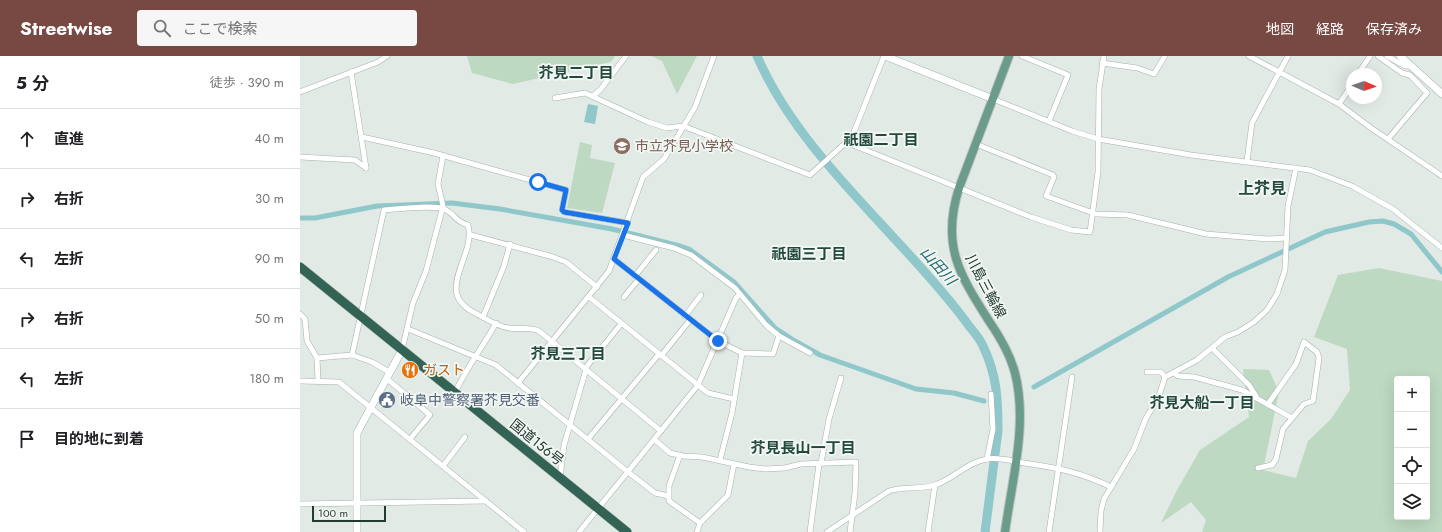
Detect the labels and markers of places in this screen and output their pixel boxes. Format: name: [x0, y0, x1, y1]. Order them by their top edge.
school or university icon: 市立芥見小学校: [612, 136, 632, 156]
place label: 市立芥見小学校: [635, 136, 733, 156]
restaurant icon: ガスト: [400, 360, 420, 380]
place label: ガスト: [423, 360, 465, 380]
public building icon: 岐阜中警察署芥見交番: [377, 390, 397, 410]
place label: 岐阜中警察署芥見交番: [400, 390, 540, 410]

